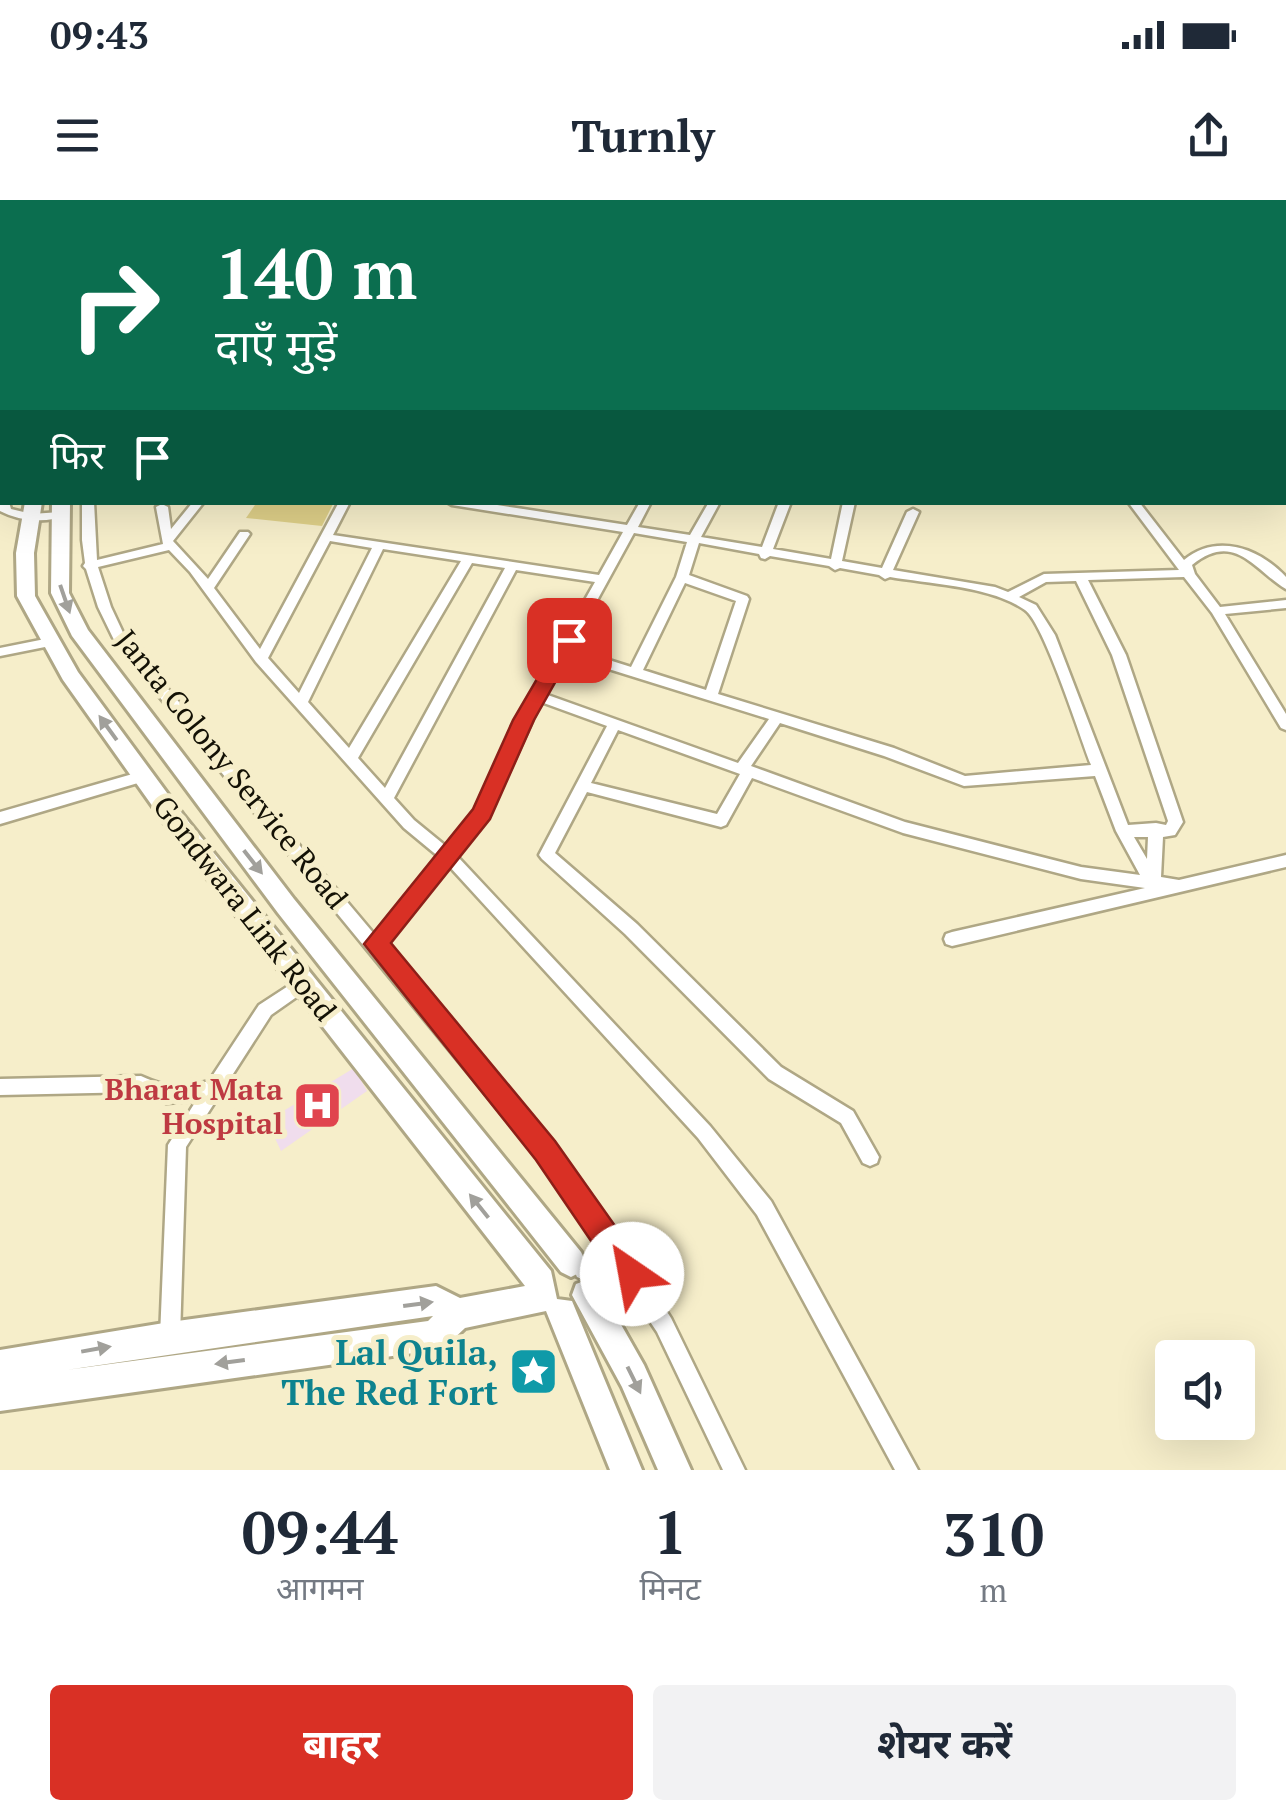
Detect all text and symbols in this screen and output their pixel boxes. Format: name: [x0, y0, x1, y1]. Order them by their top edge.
text: 09:43: [50, 10, 149, 60]
text: Turnly: [571, 105, 715, 165]
icon: menu: [50, 108, 105, 163]
icon: share: [1181, 108, 1236, 163]
text: 140 m: [215, 226, 417, 319]
icon: right: [50, 240, 180, 370]
text: दाएँ मुड़ें: [215, 315, 337, 375]
text: फिर: [50, 430, 105, 480]
icon: arrive: [125, 430, 180, 485]
one-way arrow: [59, 584, 74, 614]
pin: [527, 598, 612, 683]
icon: arrive: [542, 613, 597, 668]
street label: Janta Colony Service Road: [107, 621, 357, 917]
one-way arrow: [99, 715, 119, 741]
street label: Gondwara Link Road: [144, 787, 346, 1029]
one-way arrow: [242, 850, 263, 875]
place label: Bharat Mata Hospital: [105, 1069, 283, 1143]
hospital icon: Bharat Mata Hospital: [292, 1080, 344, 1132]
one-way arrow: [469, 1194, 490, 1219]
position arrow: [580, 1222, 684, 1326]
one-way arrow: [402, 1295, 434, 1311]
place label: Lal Quila, The Red Fort: [281, 1329, 498, 1415]
map controls: [1155, 1340, 1255, 1440]
button: sound: [1155, 1340, 1255, 1440]
one-way arrow: [81, 1341, 112, 1357]
place icon: Lal Quila, The Red Fort: [507, 1346, 559, 1398]
one-way arrow: [214, 1355, 245, 1371]
one-way arrow: [625, 1366, 642, 1395]
text: 09:44: [242, 1492, 398, 1571]
text: 1: [653, 1492, 687, 1571]
text: 310: [943, 1494, 1044, 1573]
text: आगमन: [276, 1567, 364, 1609]
text: मिनट: [640, 1567, 701, 1609]
text: m: [980, 1569, 1007, 1611]
button: बाहर: [50, 1685, 633, 1800]
button: शेयर करें: [653, 1685, 1236, 1800]

